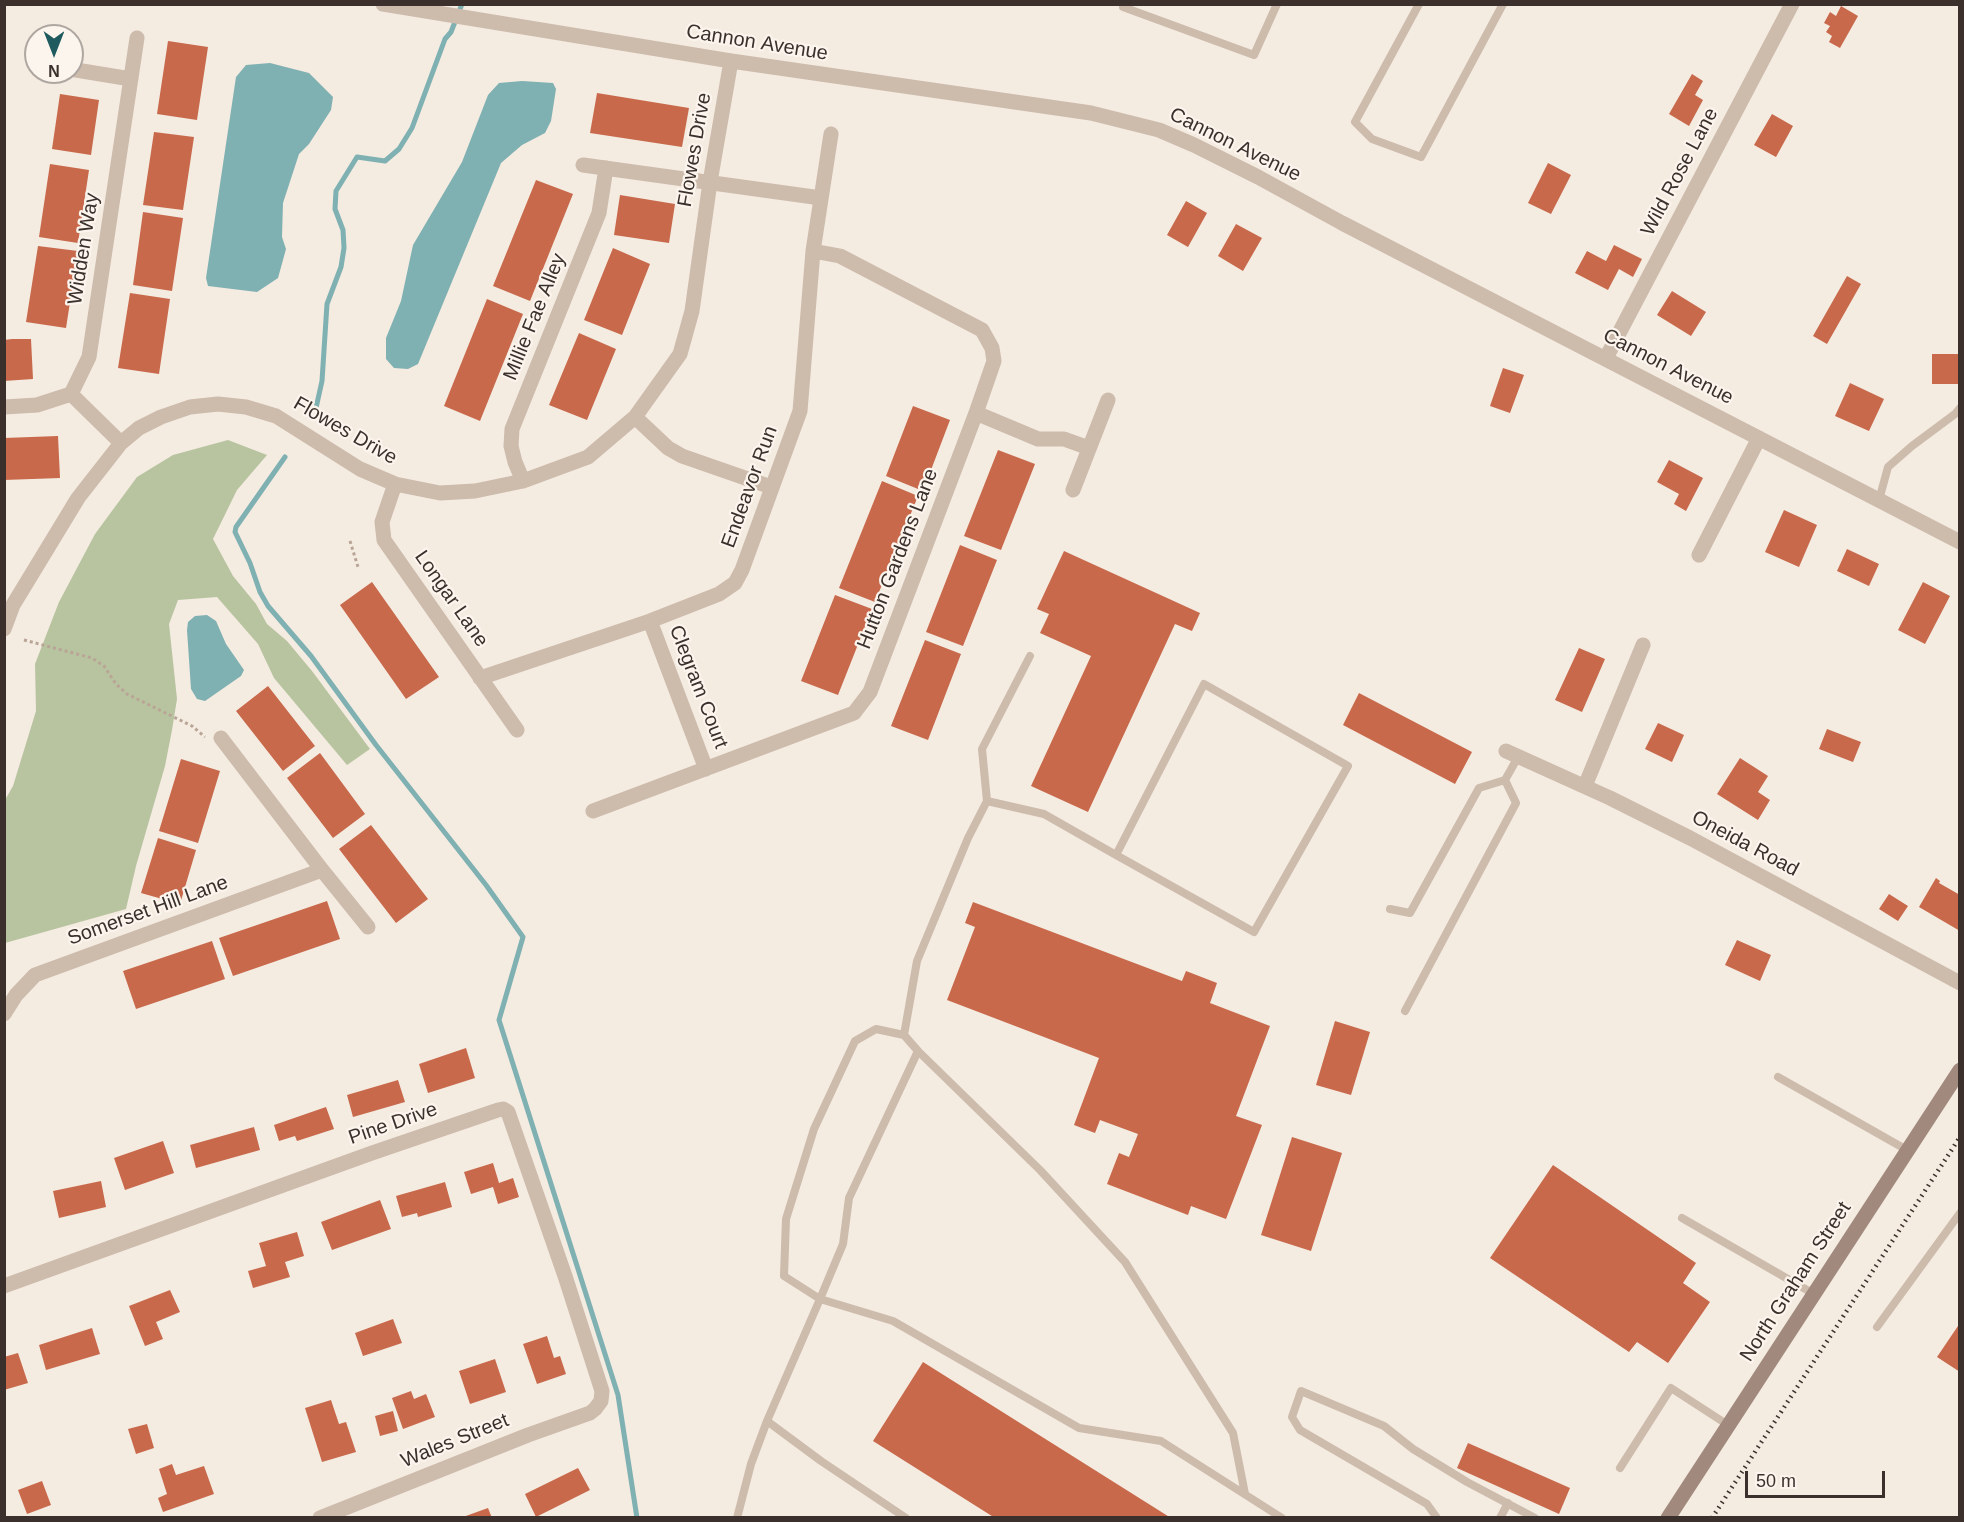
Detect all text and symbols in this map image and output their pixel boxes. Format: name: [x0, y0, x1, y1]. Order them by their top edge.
street label: Cannon Avenue: [684, 20, 830, 66]
north arrow: [24, 24, 84, 84]
text: N: [48, 62, 60, 79]
street label: Flowes Drive: [673, 91, 717, 209]
street label: Cannon Avenue: [1165, 103, 1305, 187]
street label: Wild Rose Lane: [1636, 104, 1724, 240]
street label: Widden Way: [63, 192, 105, 306]
street label: Millie Fae Alley: [499, 250, 571, 384]
street label: Cannon Avenue: [1599, 324, 1737, 410]
street label: Flowes Drive: [289, 392, 401, 470]
street label: Endeavor Run: [717, 423, 783, 551]
street label: Hutton Gardens Lane: [853, 465, 943, 653]
street label: Longar Lane: [409, 546, 493, 652]
street label: Clegram Court: [663, 622, 733, 752]
street label: Oneida Road: [1687, 806, 1803, 882]
street label: Somerset Hill Lane: [65, 871, 231, 951]
street label: Pine Drive: [345, 1098, 441, 1150]
street label: North Graham Street: [1735, 1198, 1857, 1366]
street label: Wales Street: [398, 1409, 512, 1473]
scale bar: [1748, 1459, 1888, 1497]
text: 50 m: [1756, 1471, 1796, 1491]

